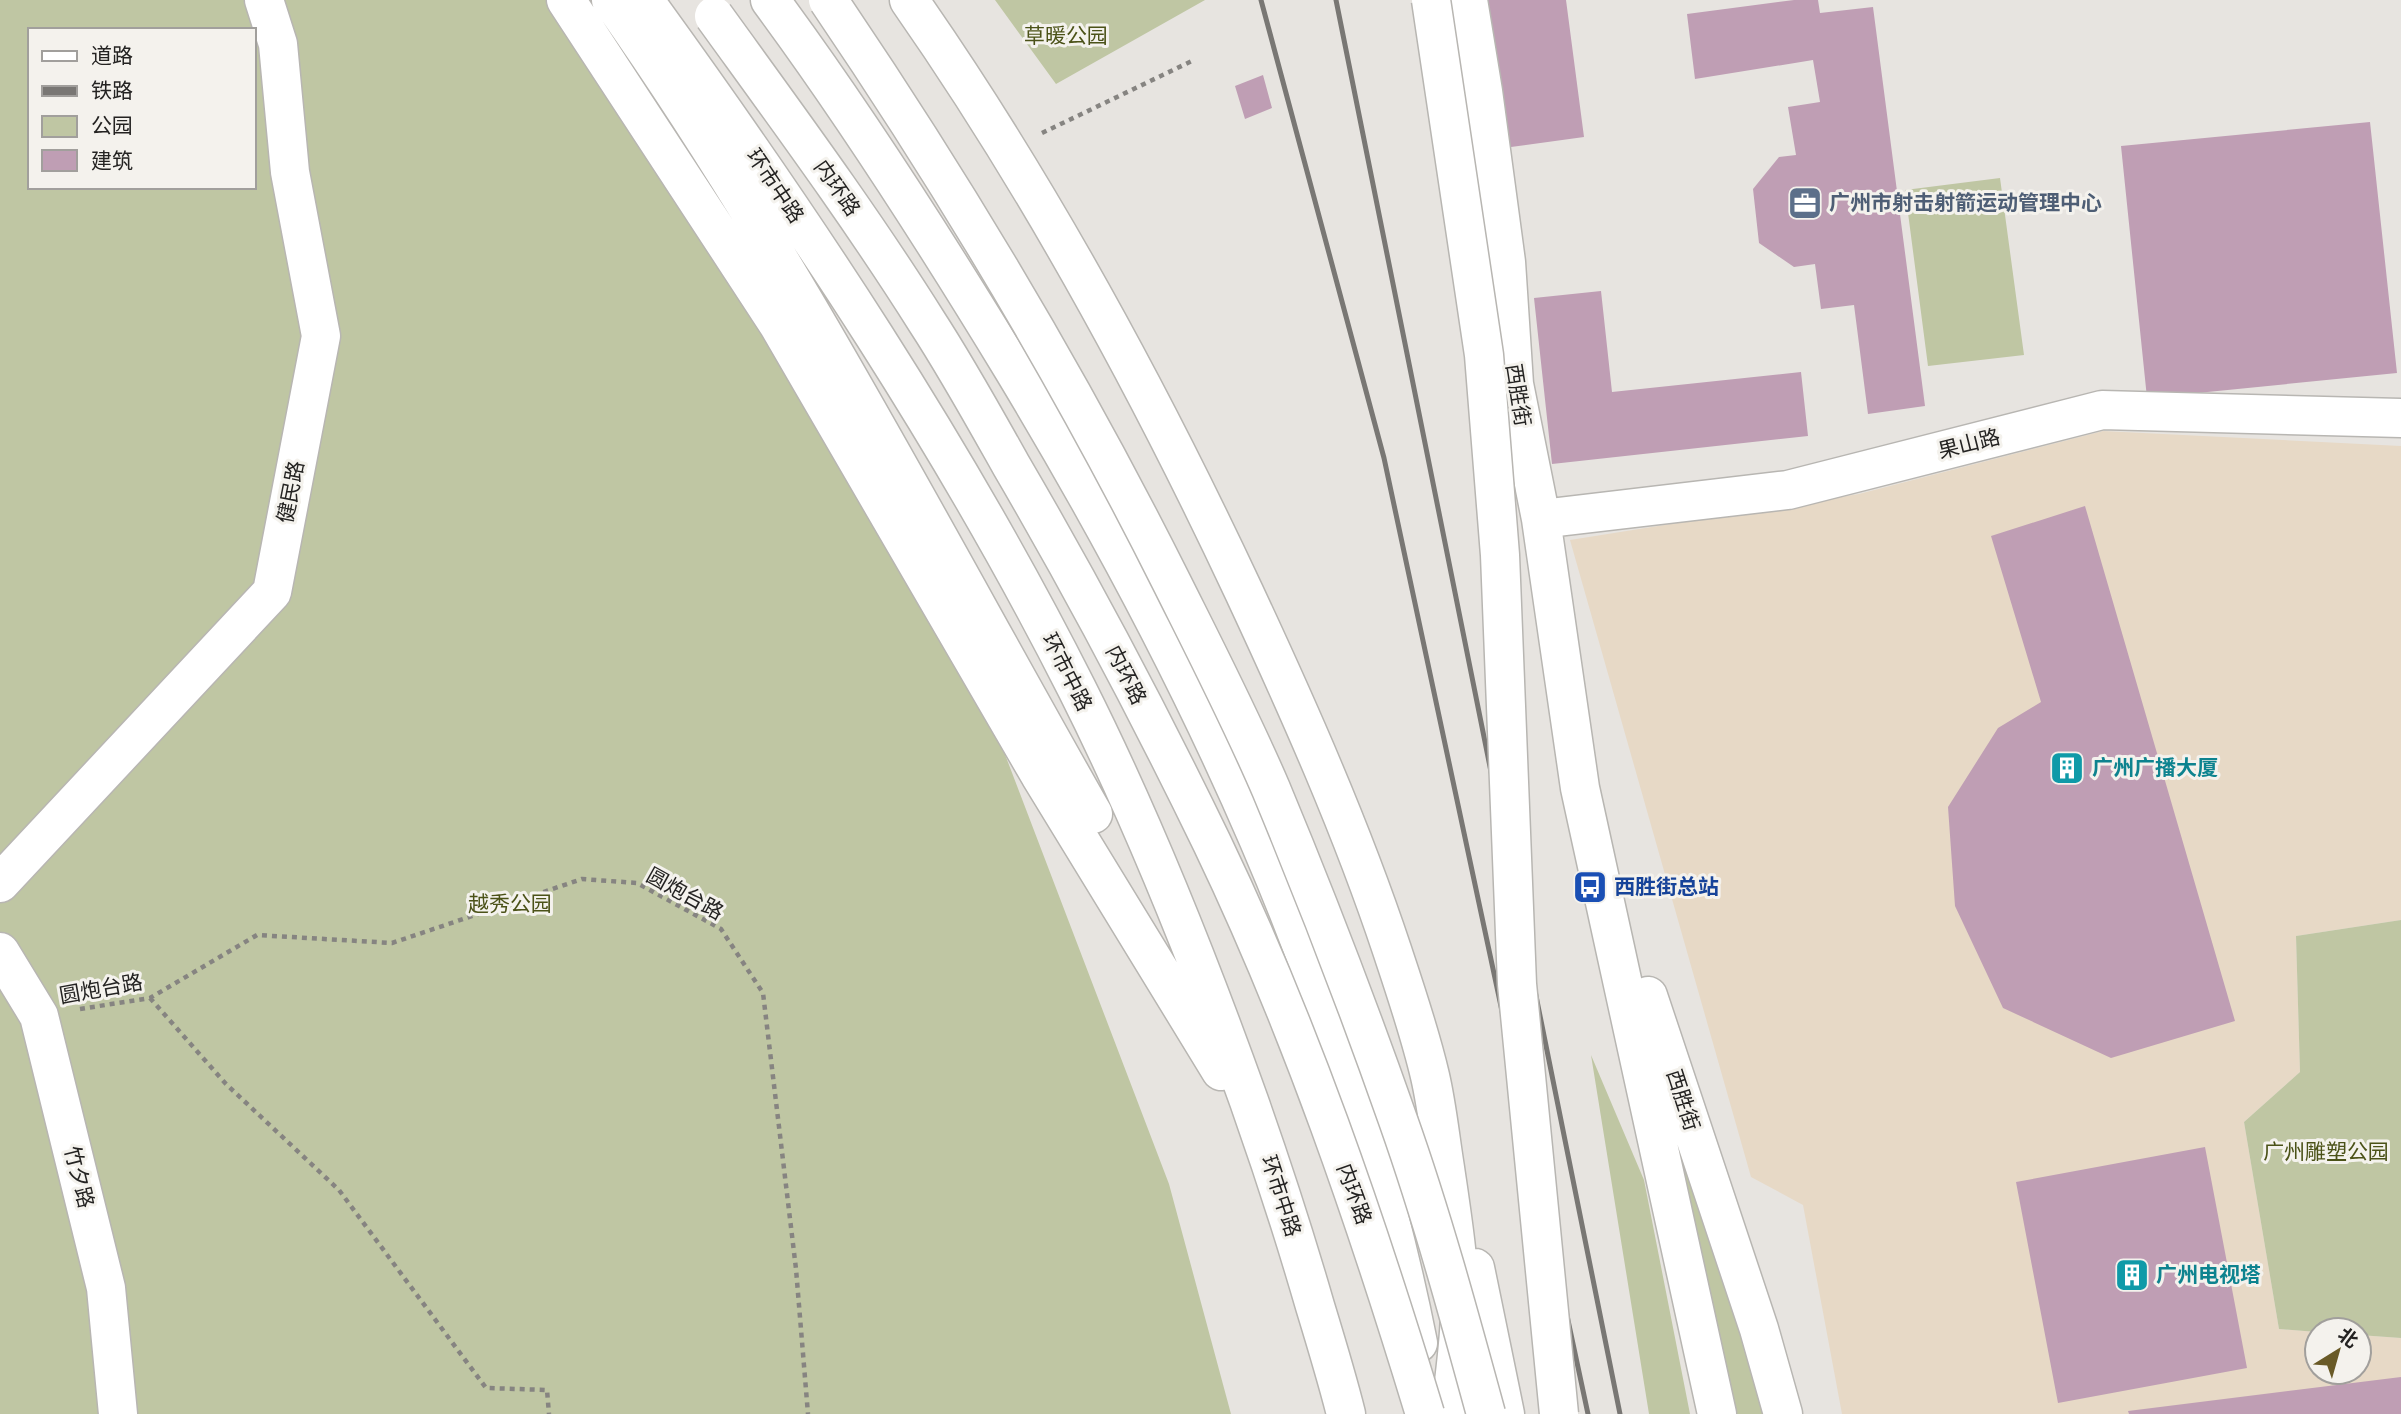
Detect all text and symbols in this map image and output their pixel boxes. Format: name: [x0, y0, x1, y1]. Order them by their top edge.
park label: 草暖公园: [1024, 21, 1108, 51]
legend: [28, 28, 256, 189]
text: 道路: [91, 41, 133, 71]
text: 铁路: [91, 76, 133, 106]
text: 公园: [91, 111, 133, 141]
street label: 环市中路: [739, 143, 811, 229]
text: 建筑: [91, 146, 133, 176]
street label: 内环路: [807, 154, 867, 222]
office icon: 广州市射击射箭运动管理中心: [1786, 184, 1824, 222]
place label: 广州市射击射箭运动管理中心: [1829, 188, 2102, 218]
street label: 西胜街: [1498, 362, 1538, 428]
street label: 果山路: [1935, 422, 2003, 466]
street label: 健民路: [270, 458, 312, 526]
street label: 环市中路: [1035, 628, 1099, 716]
street label: 内环路: [1098, 640, 1154, 710]
building icon: 广州广播大厦: [2048, 749, 2086, 787]
place label: 广州广播大厦: [2092, 753, 2218, 783]
street label: 圆炮台路: [641, 861, 729, 927]
bus stop icon: 西胜街总站: [1571, 868, 1609, 906]
place label: 西胜街总站: [1614, 872, 1719, 902]
park label: 越秀公园: [468, 889, 552, 919]
street label: 圆炮台路: [57, 967, 145, 1011]
street label: 西胜街: [1659, 1065, 1707, 1135]
park label: 广州雕塑公园: [2263, 1137, 2389, 1167]
street label: 竹夕路: [57, 1143, 101, 1211]
street label: 环市中路: [1254, 1151, 1308, 1241]
street label: 内环路: [1329, 1159, 1379, 1229]
building icon: 广州电视塔: [2113, 1256, 2151, 1294]
place label: 广州电视塔: [2156, 1260, 2261, 1290]
north arrow: [2303, 1316, 2373, 1386]
text: 北: [2332, 1322, 2363, 1355]

